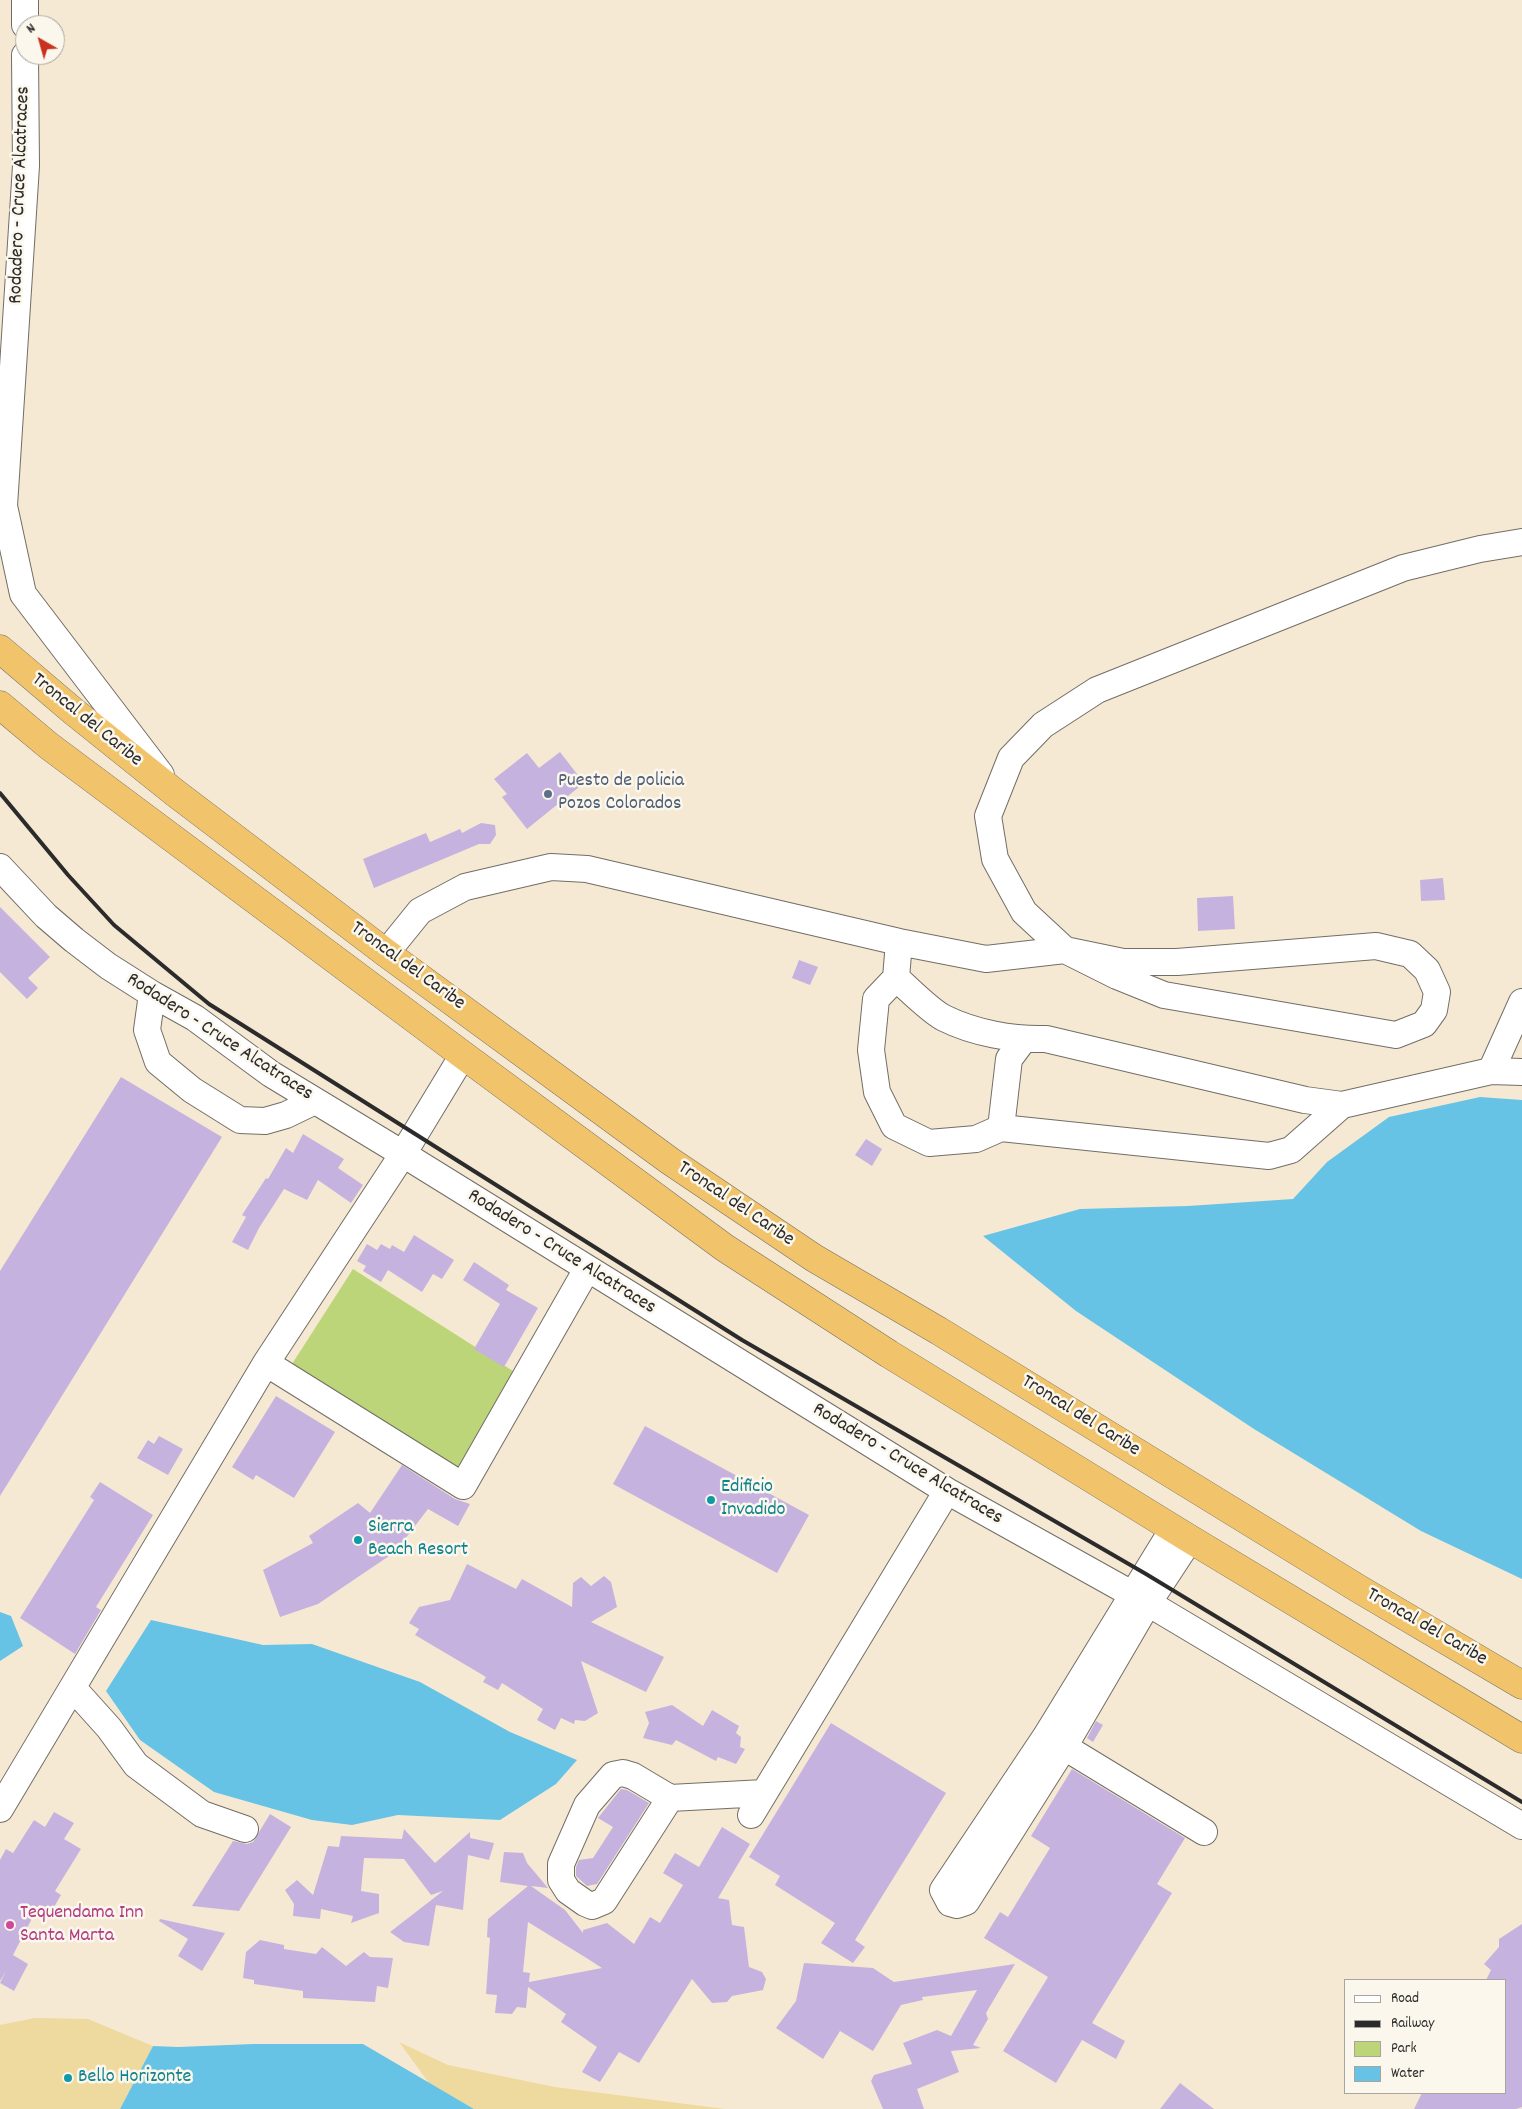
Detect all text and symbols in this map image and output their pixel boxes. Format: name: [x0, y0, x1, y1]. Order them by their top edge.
north arrow: [15, 15, 65, 65]
text: N: [22, 19, 40, 39]
street label: Rodadero - Cruce Alcatraces: [5, 86, 37, 304]
street label: Troncal del Caribe: [26, 669, 146, 773]
place label: Puesto de policia Pozos Colorados: [558, 770, 684, 817]
marker: Puesto de policia Pozos Colorados: [542, 788, 554, 800]
street label: Troncal del Caribe: [345, 917, 469, 1017]
street label: Rodadero - Cruce Alcatraces: [121, 969, 317, 1107]
street label: Troncal del Caribe: [672, 1157, 798, 1253]
street label: Rodadero - Cruce Alcatraces: [462, 1185, 660, 1321]
street label: Troncal del Caribe: [1016, 1371, 1144, 1463]
street label: Rodadero - Cruce Alcatraces: [807, 1399, 1007, 1531]
place label: Edificio Invadido: [721, 1476, 785, 1523]
marker: Edificio Invadido: [705, 1494, 717, 1506]
place label: Sierra Beach Resort: [368, 1516, 468, 1563]
marker: Sierra Beach Resort: [352, 1534, 364, 1546]
street label: Troncal del Caribe: [1361, 1584, 1491, 1672]
place label: Tequendama Inn Santa Marta: [20, 1902, 143, 1949]
marker: Tequendama Inn Santa Marta: [4, 1919, 16, 1931]
legend: [1344, 1979, 1507, 2094]
text: Road: [1391, 1988, 1419, 2010]
text: Railway: [1391, 2013, 1434, 2035]
text: Park: [1391, 2038, 1417, 2060]
text: Water: [1391, 2063, 1424, 2085]
place label: Bello Horizonte: [78, 2066, 191, 2090]
marker: Bello Horizonte: [62, 2072, 74, 2084]

